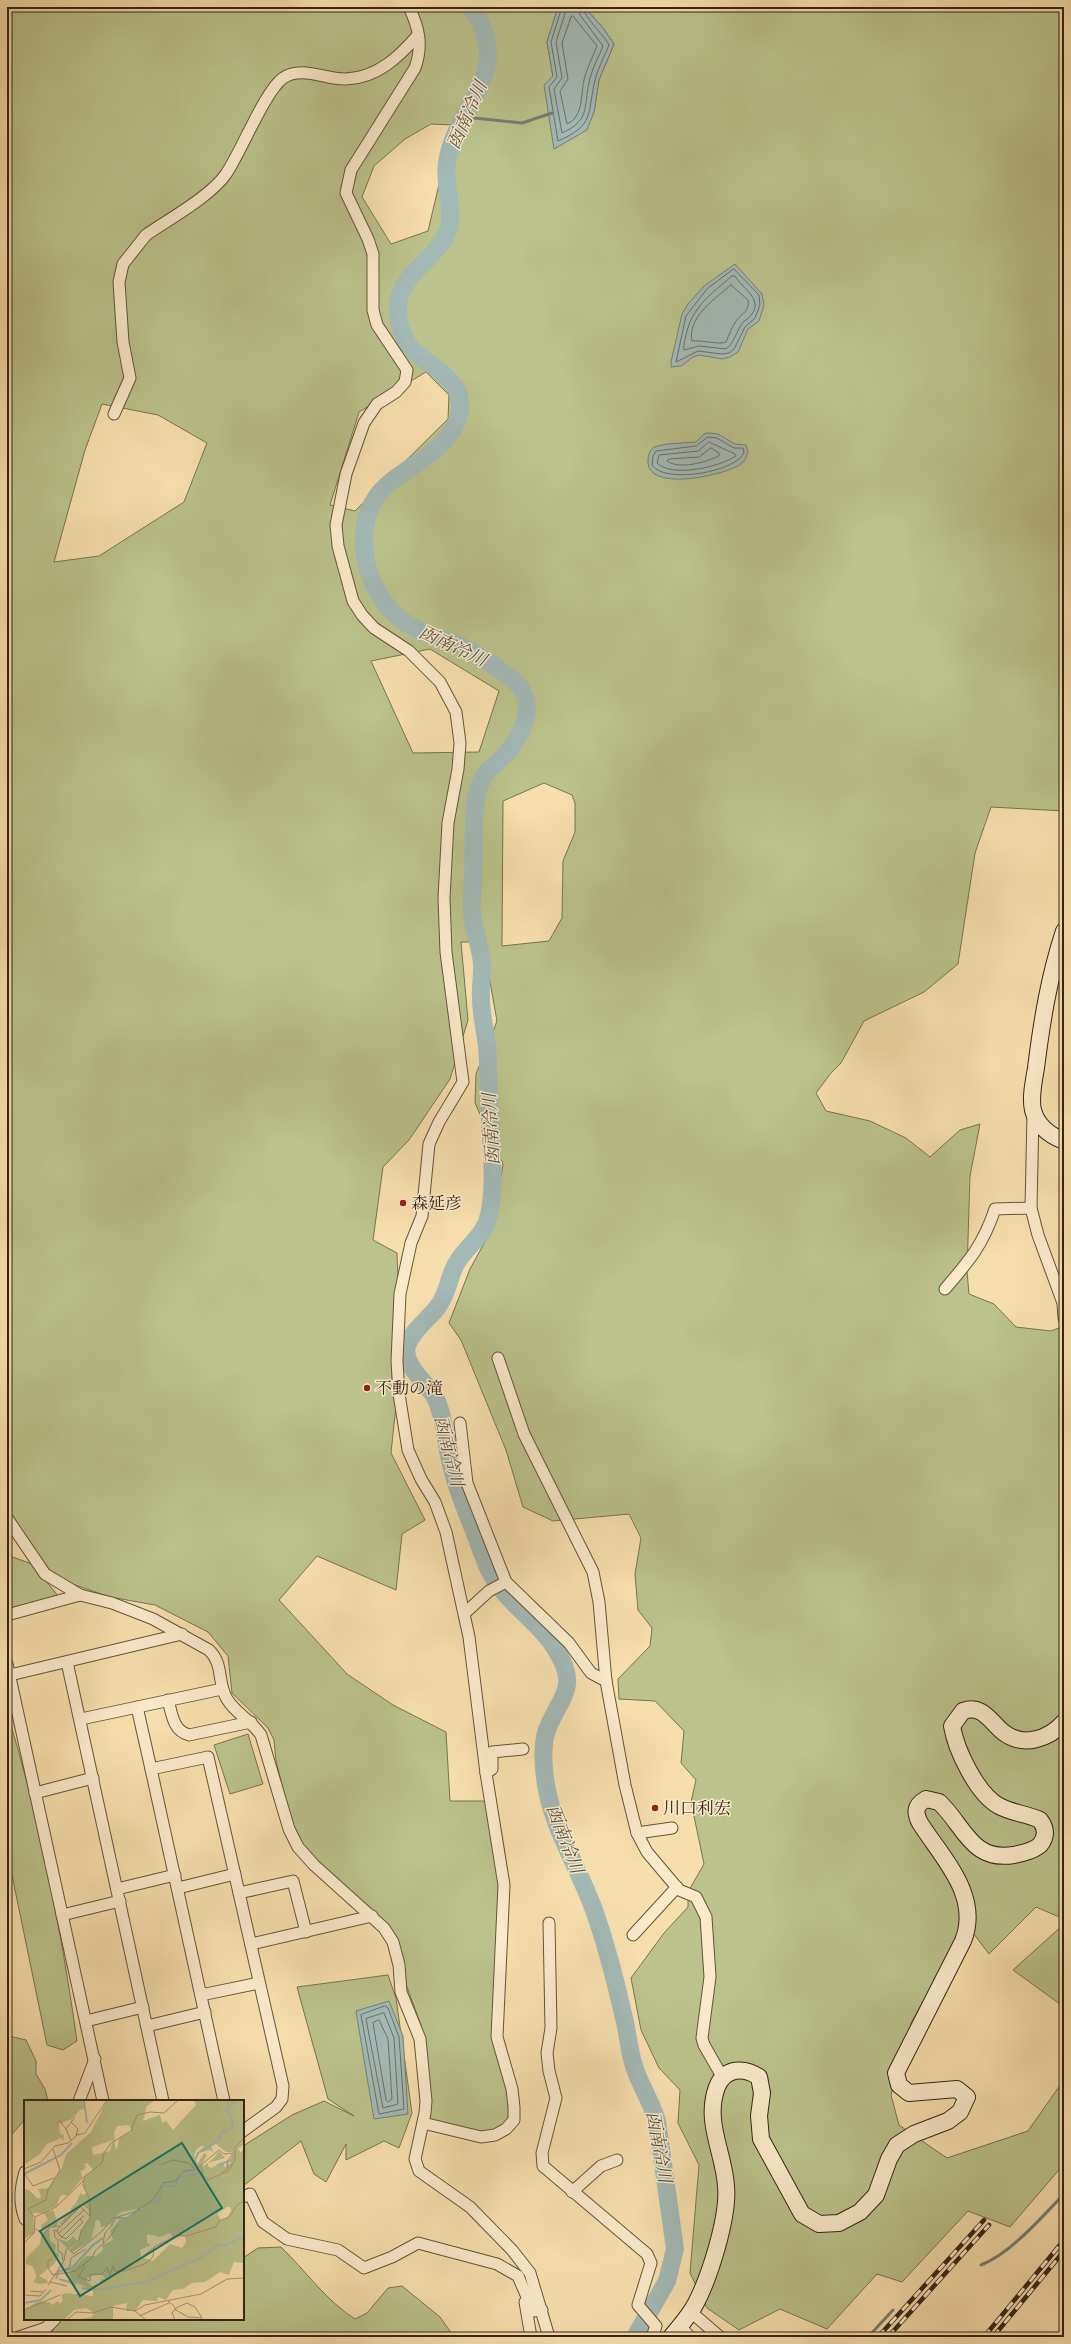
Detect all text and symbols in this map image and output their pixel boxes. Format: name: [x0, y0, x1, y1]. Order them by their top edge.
water label: 函南冷川: [442, 76, 493, 153]
water label: 函南冷川: [415, 621, 492, 673]
water label: 函南冷川: [478, 1090, 505, 1166]
place label: 森延彦: [411, 1193, 462, 1214]
marker: 森延彦: [398, 1198, 408, 1208]
place label: 不動の滝: [375, 1378, 443, 1399]
marker: 不動の滝: [362, 1383, 372, 1393]
water label: 函南冷川: [429, 1413, 469, 1491]
place label: 川口利宏: [663, 1798, 731, 1819]
water label: 函南冷川: [541, 1801, 589, 1879]
marker: 川口利宏: [650, 1803, 660, 1813]
inset map: [24, 2100, 244, 2320]
water label: 函南冷川: [641, 2110, 676, 2187]

